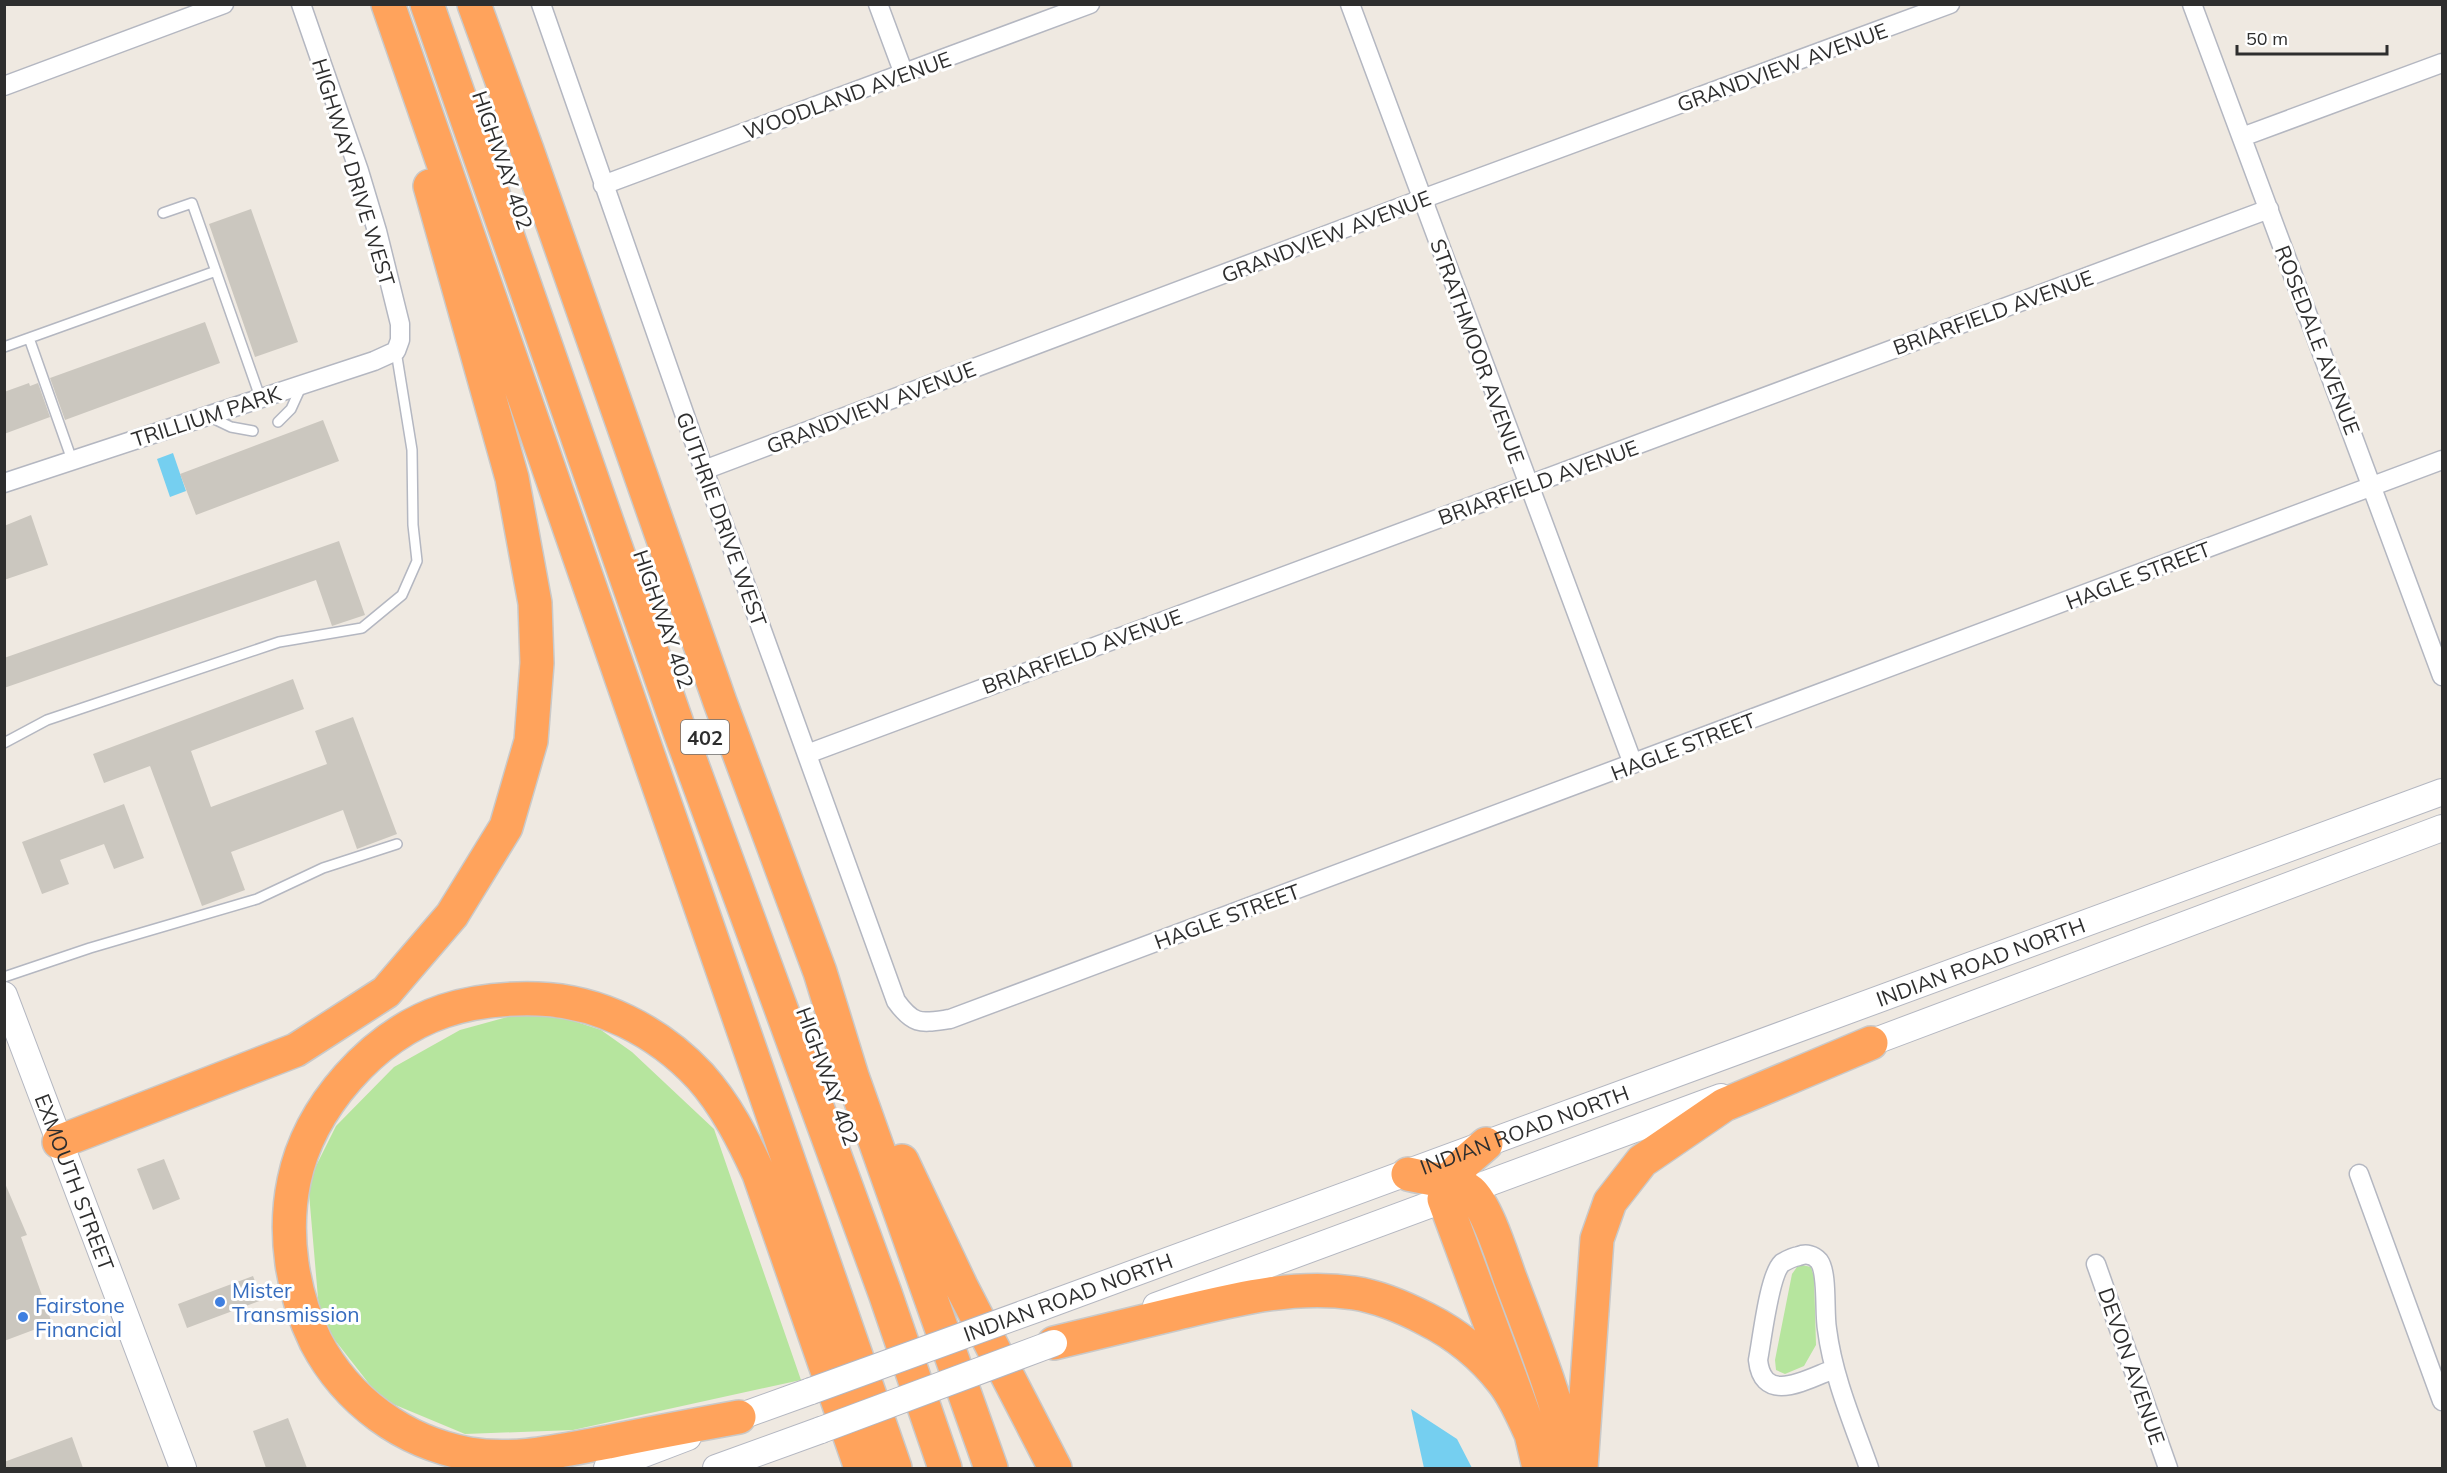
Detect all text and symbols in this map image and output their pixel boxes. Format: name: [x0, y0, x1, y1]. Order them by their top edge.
street label: GRANDVIEW AVENUE: [1673, 17, 1891, 117]
scale bar: [2237, 18, 2387, 56]
text: 50 m: [2246, 27, 2288, 50]
street label: WOODLAND AVENUE: [740, 45, 954, 145]
street label: HIGHWAY DRIVE WEST: [307, 55, 401, 289]
street label: HIGHWAY 402: [467, 87, 539, 233]
street label: GRANDVIEW AVENUE: [1218, 184, 1434, 288]
street label: STRATHMOOR AVENUE: [1425, 235, 1531, 467]
street label: ROSEDALE AVENUE: [2270, 242, 2366, 438]
street label: BRIARFIELD AVENUE: [1889, 264, 2097, 360]
street label: GRANDVIEW AVENUE: [763, 355, 979, 459]
street label: TRILLIUM PARK: [128, 379, 285, 452]
street label: GUTHRIE DRIVE WEST: [671, 408, 773, 630]
street label: BRIARFIELD AVENUE: [1434, 434, 1642, 530]
street label: HAGLE STREET: [2062, 535, 2214, 615]
street label: HIGHWAY 402: [628, 546, 700, 692]
street label: BRIARFIELD AVENUE: [978, 603, 1186, 699]
street label: HAGLE STREET: [1607, 706, 1759, 786]
road number: 402: [681, 720, 729, 754]
street label: HAGLE STREET: [1151, 878, 1304, 954]
street label: INDIAN ROAD NORTH: [1872, 911, 2089, 1012]
street label: HIGHWAY 402: [791, 1003, 865, 1149]
street label: INDIAN ROAD NORTH: [1416, 1079, 1632, 1180]
street label: EXMOUTH STREET: [30, 1090, 120, 1274]
street label: INDIAN ROAD NORTH: [960, 1247, 1176, 1347]
place label: Mister Transmission: [232, 1277, 359, 1327]
street label: DEVON AVENUE: [2093, 1284, 2171, 1448]
place label: Fairstone Financial: [35, 1292, 125, 1342]
marker: Mister Transmission: [213, 1295, 227, 1309]
marker: Fairstone Financial: [16, 1310, 30, 1324]

